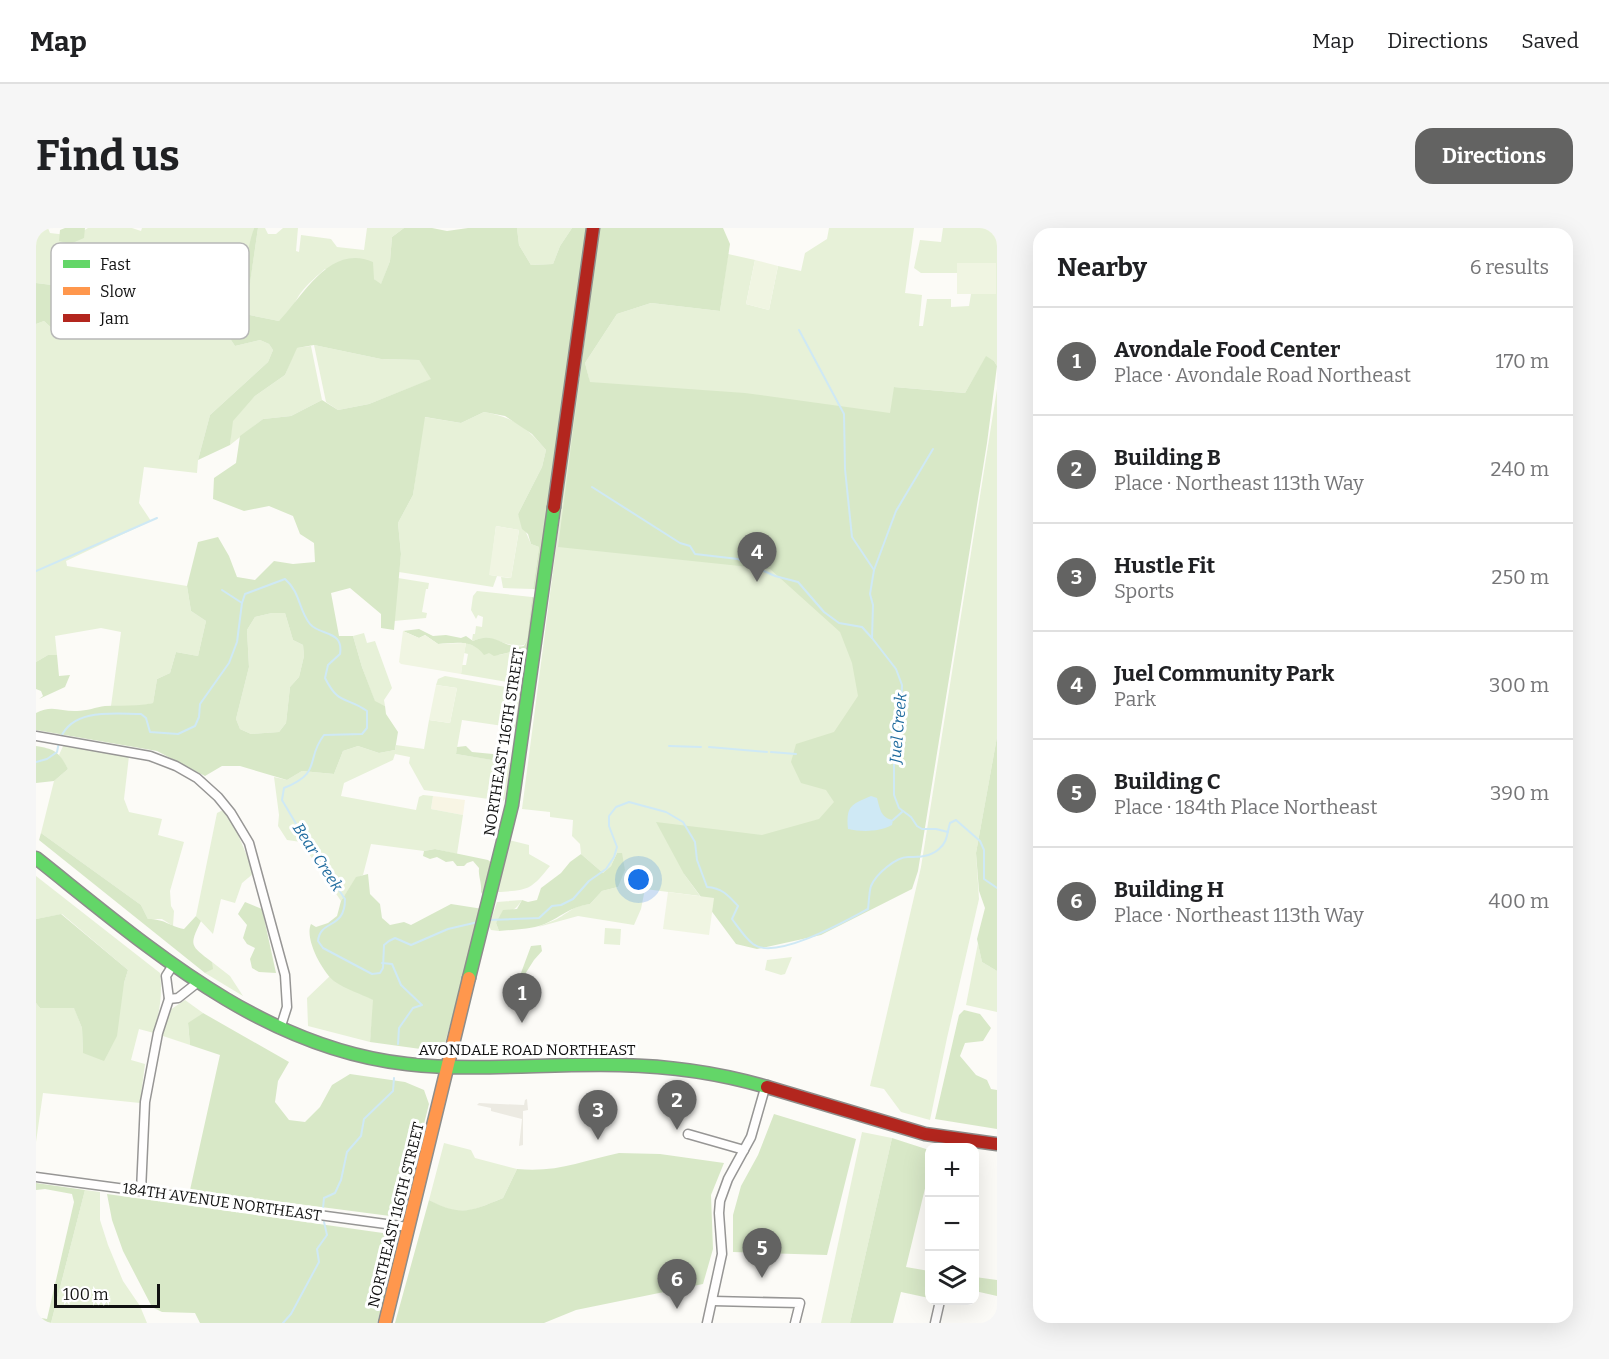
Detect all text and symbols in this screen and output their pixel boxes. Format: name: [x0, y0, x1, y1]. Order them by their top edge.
text: Map: [30, 25, 87, 58]
text: Map: [1312, 28, 1354, 54]
text: Directions: [1387, 28, 1488, 54]
text: Saved: [1521, 28, 1579, 54]
button: Directions: [1415, 128, 1573, 184]
text: Find us: [36, 131, 180, 181]
legend: [51, 243, 249, 339]
text: Nearby: [1057, 252, 1147, 283]
text: Fast: [100, 255, 131, 274]
text: 6 results: [1470, 255, 1549, 279]
text: Slow: [100, 282, 136, 301]
text: Jam: [99, 309, 129, 328]
text: Avondale Food Center: [1114, 336, 1340, 363]
text: 1: [1072, 349, 1081, 373]
text: 170 m: [1496, 349, 1549, 373]
text: Place · Avondale Road Northeast: [1114, 363, 1411, 387]
text: Building B: [1114, 444, 1221, 471]
text: 2: [1071, 457, 1082, 481]
text: 240 m: [1491, 457, 1549, 481]
text: Place · Northeast 113th Way: [1114, 471, 1364, 495]
pin: 4: [738, 532, 776, 582]
text: Hustle Fit: [1114, 552, 1215, 579]
text: 3: [1071, 565, 1082, 589]
text: 250 m: [1492, 565, 1549, 589]
text: Sports: [1114, 579, 1174, 603]
street label: NORTHEAST 116TH STREET: [480, 646, 528, 837]
text: Juel Community Park: [1114, 660, 1334, 687]
text: 4: [1070, 673, 1083, 697]
text: 300 m: [1489, 673, 1549, 697]
text: Park: [1114, 687, 1156, 711]
water label: Juel Creek: [885, 692, 911, 766]
text: Building C: [1114, 768, 1221, 795]
text: 5: [1071, 781, 1082, 805]
text: 390 m: [1490, 781, 1549, 805]
text: Place · 184th Place Northeast: [1114, 795, 1377, 819]
water label: Bear Creek: [289, 819, 347, 895]
your location: [624, 865, 653, 894]
text: Building H: [1114, 876, 1224, 903]
text: 6: [1071, 889, 1082, 913]
text: 400 m: [1489, 889, 1549, 913]
text: Place · Northeast 113th Way: [1114, 903, 1364, 927]
pin: 1: [502, 974, 542, 1023]
street label: AVONDALE ROAD NORTHEAST: [418, 1041, 636, 1059]
pin: 2: [658, 1080, 696, 1130]
pin: 3: [578, 1090, 618, 1140]
street label: NORTHEAST 116TH STREET: [364, 1120, 428, 1310]
map controls: [925, 1143, 979, 1305]
button: +: [925, 1143, 979, 1197]
street label: 184TH AVENUE NORTHEAST: [121, 1179, 323, 1225]
button: −: [925, 1197, 979, 1251]
pin: 5: [742, 1228, 782, 1278]
button: layers: [925, 1251, 979, 1305]
pin: 6: [658, 1260, 696, 1309]
scale bar: [54, 1281, 160, 1308]
text: 100 m: [63, 1285, 108, 1304]

